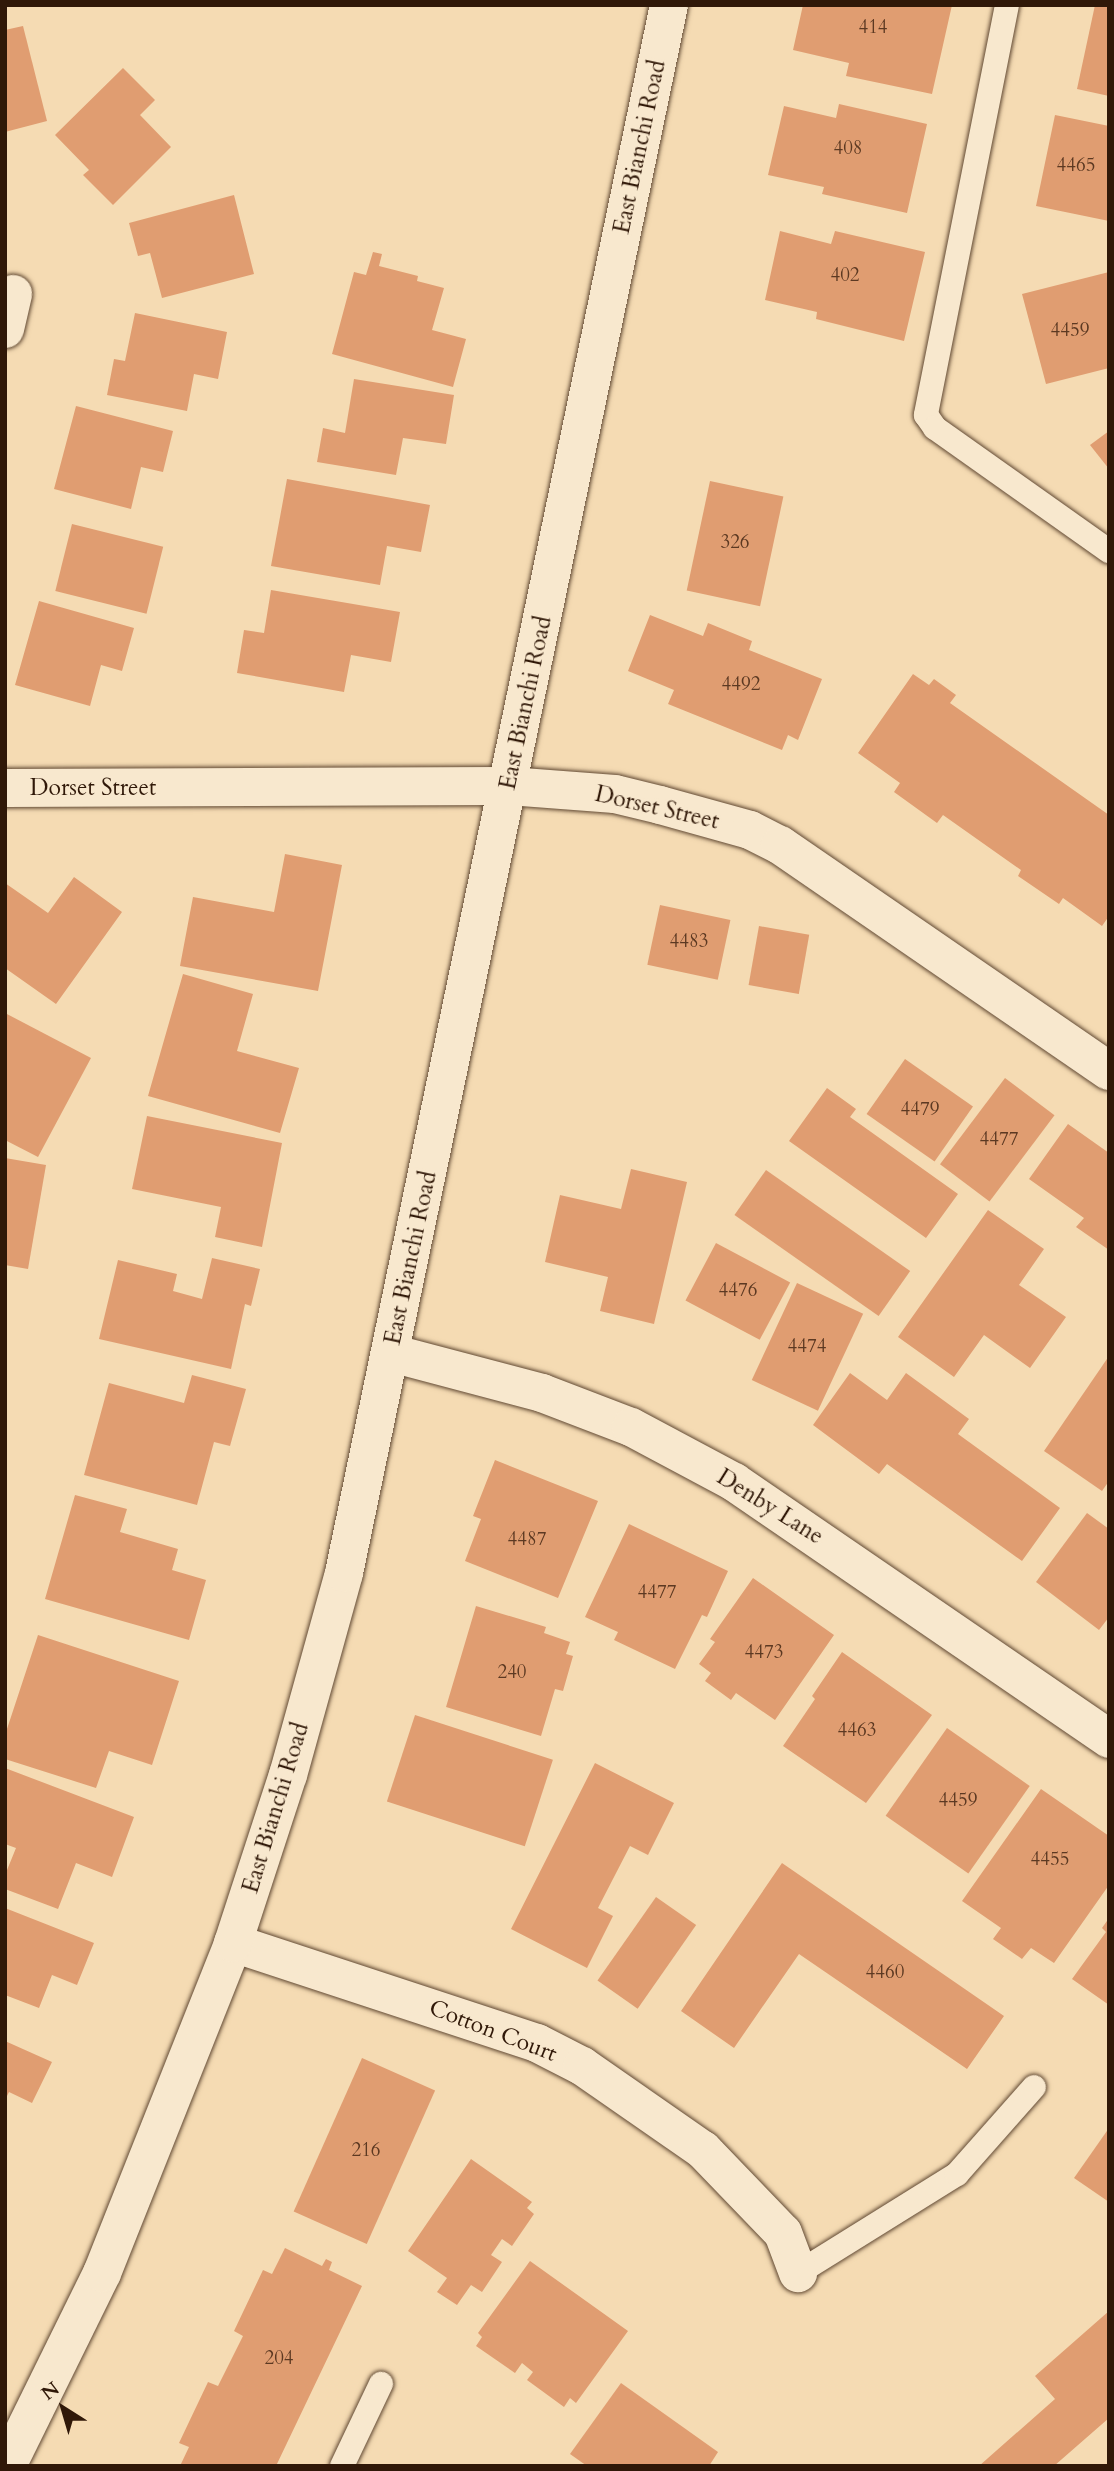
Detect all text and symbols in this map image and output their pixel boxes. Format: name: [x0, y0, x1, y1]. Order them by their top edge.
house number: 414: [858, 17, 888, 39]
street label: East Bianchi Road: [608, 58, 672, 236]
house number: 408: [833, 138, 863, 160]
house number: 4465: [1057, 155, 1095, 177]
house number: 402: [830, 265, 860, 287]
house number: 4459: [1051, 320, 1089, 342]
house number: 326: [720, 532, 750, 554]
street label: East Bianchi Road: [494, 614, 558, 792]
house number: 4492: [722, 674, 760, 696]
street label: Dorset Street: [30, 774, 156, 802]
street label: Dorset Street: [592, 780, 722, 836]
house number: 4483: [670, 931, 708, 953]
house number: 4479: [901, 1099, 939, 1121]
house number: 4477: [980, 1129, 1018, 1151]
street label: East Bianchi Road: [379, 1169, 443, 1347]
house number: 4476: [719, 1280, 757, 1302]
house number: 4474: [788, 1336, 826, 1358]
street label: Denby Lane: [712, 1463, 828, 1551]
house number: 4487: [508, 1529, 546, 1551]
house number: 4477: [638, 1582, 676, 1604]
house number: 4473: [745, 1642, 783, 1664]
house number: 240: [497, 1662, 527, 1684]
street label: East Bianchi Road: [237, 1719, 315, 1897]
house number: 4463: [838, 1720, 876, 1742]
house number: 4459: [939, 1790, 977, 1812]
house number: 4455: [1031, 1849, 1069, 1871]
house number: 4460: [866, 1962, 904, 1984]
street label: Cotton Court: [425, 1994, 561, 2068]
house number: 216: [351, 2140, 381, 2162]
house number: 204: [264, 2348, 294, 2370]
north arrow: [28, 2373, 98, 2443]
text: N: [36, 2376, 65, 2407]

